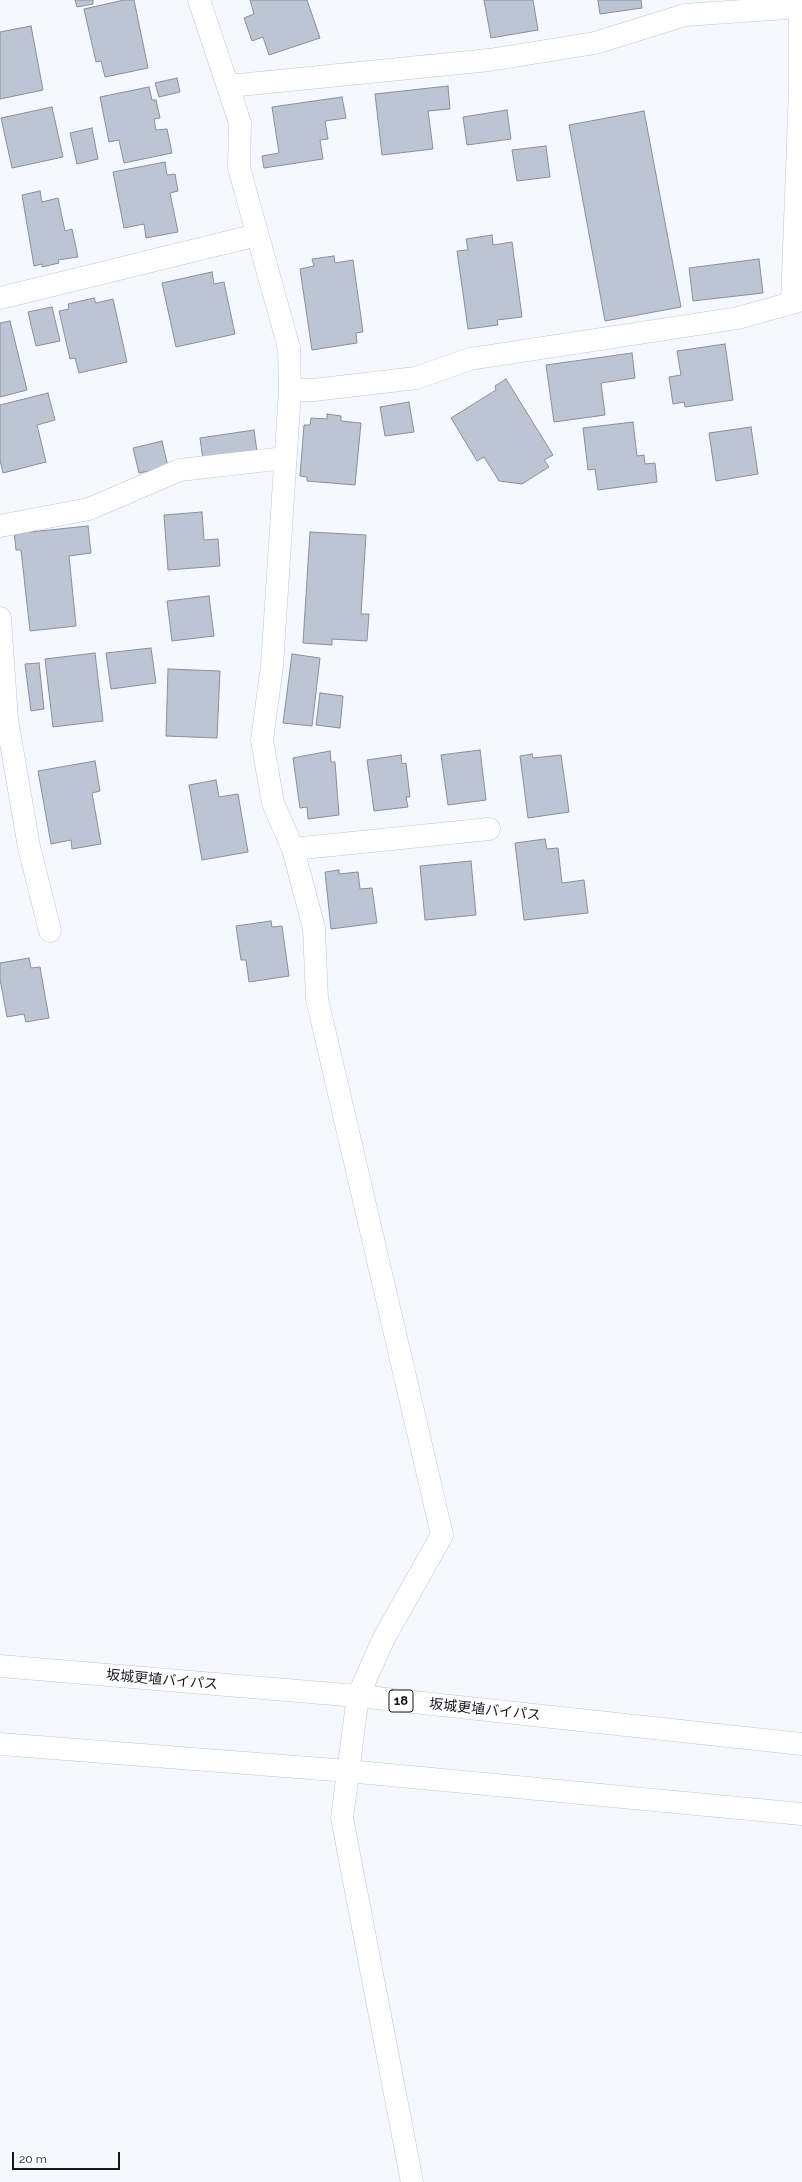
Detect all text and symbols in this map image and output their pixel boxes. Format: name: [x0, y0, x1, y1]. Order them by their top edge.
street label: 坂城更埴バイパス: [105, 1667, 219, 1693]
road number: 18: [389, 1690, 413, 1712]
street label: 坂城更埴バイパス: [428, 1696, 542, 1724]
scale bar: [14, 2144, 122, 2170]
text: 20 m: [19, 2152, 47, 2166]

